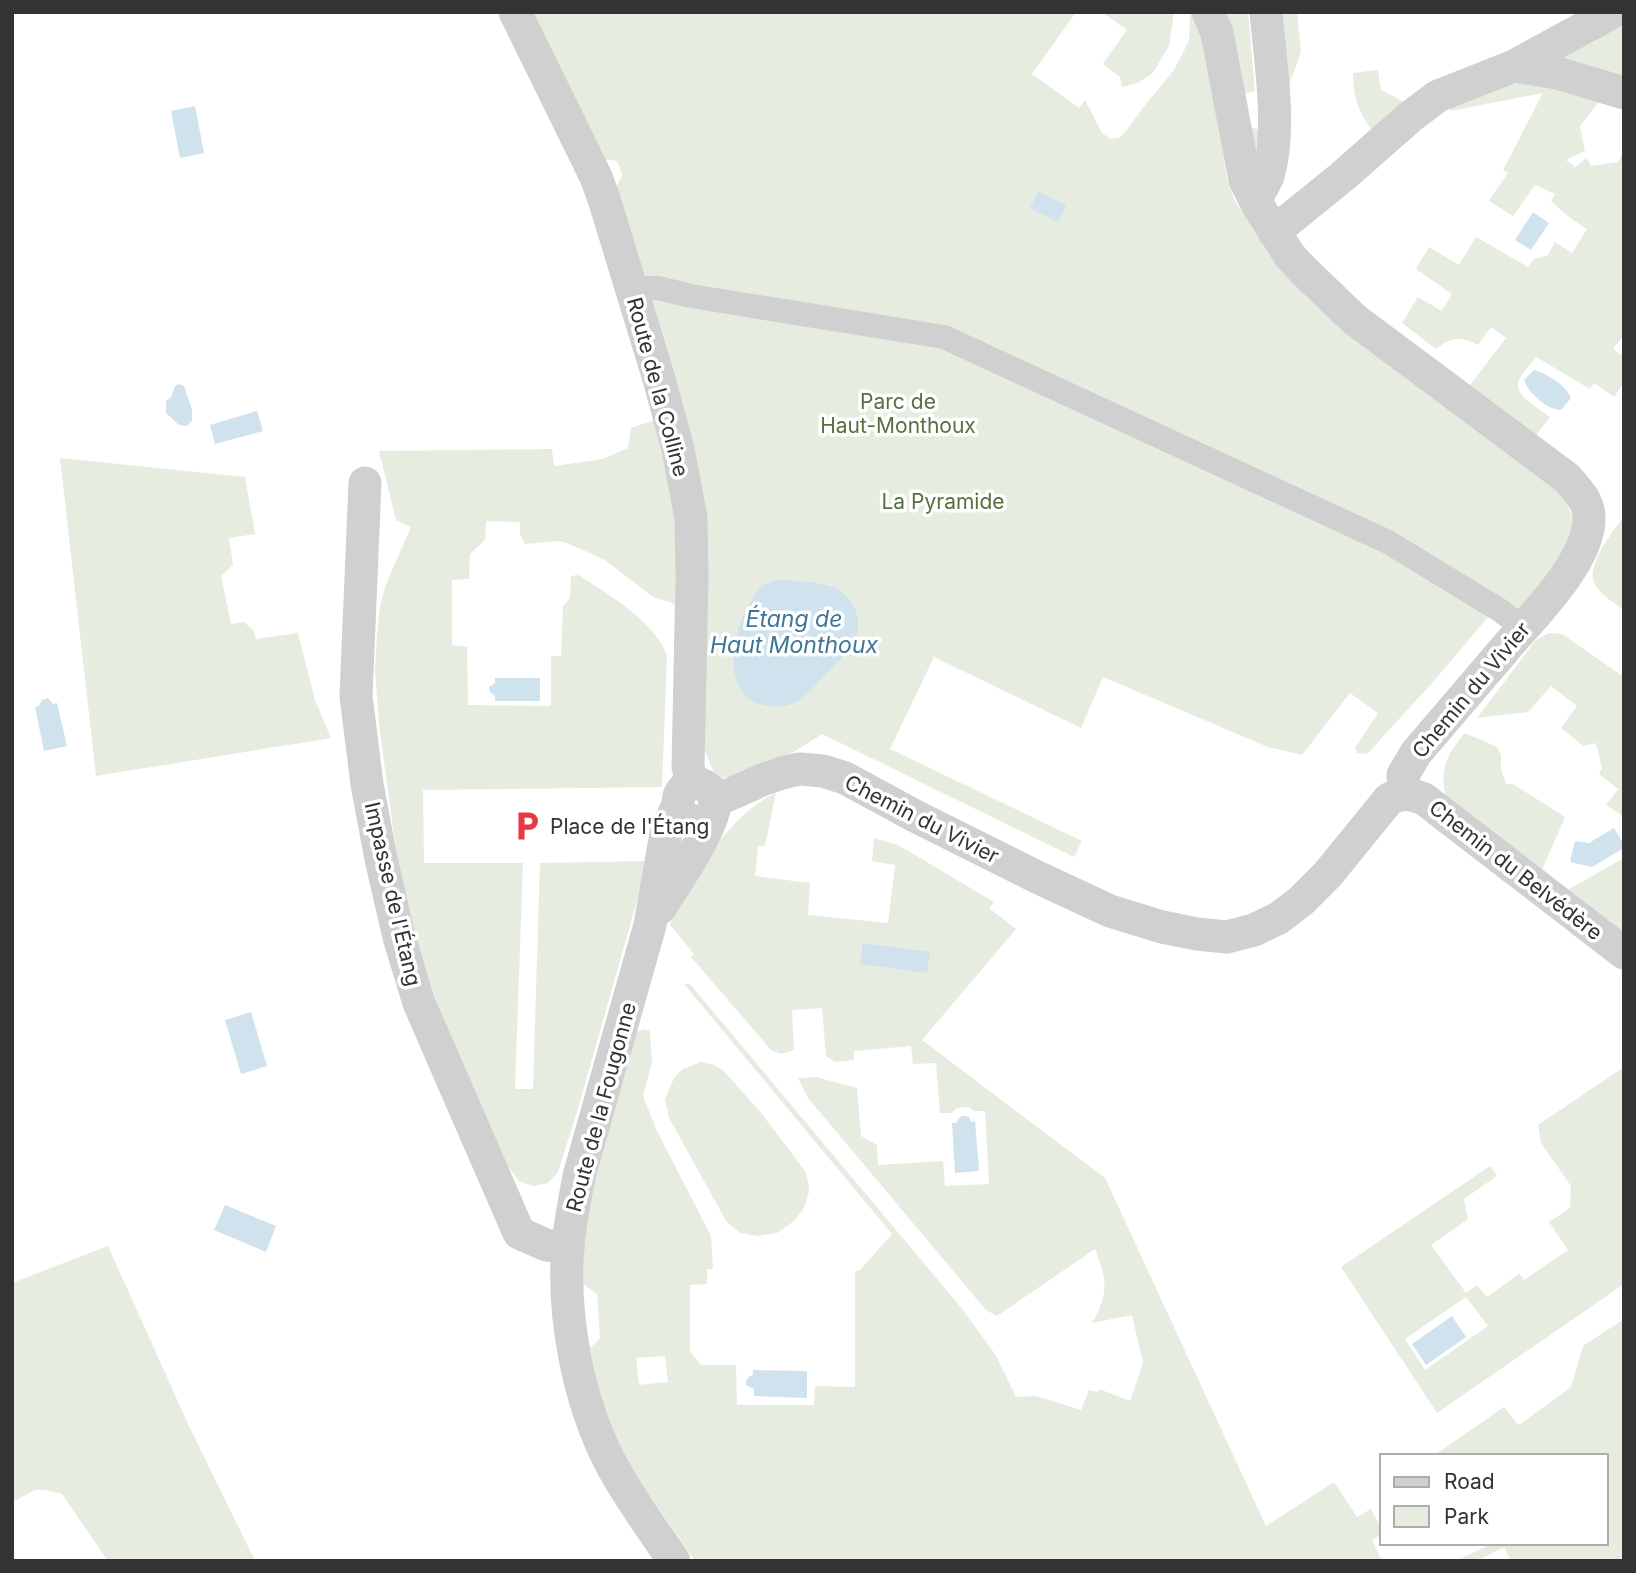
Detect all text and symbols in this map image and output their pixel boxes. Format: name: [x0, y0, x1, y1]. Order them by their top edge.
street label: Route de la Colline: [622, 295, 694, 479]
park label: Parc de Haut-Monthoux: [820, 389, 976, 438]
park label: La Pyramide: [881, 489, 1005, 514]
water label: Étang de Haut Monthoux: [710, 605, 879, 659]
street label: Chemin du Vivier: [1407, 617, 1535, 763]
street label: Chemin du Vivier: [841, 769, 1003, 869]
street label: Chemin du Belvédère: [1425, 795, 1607, 945]
street label: Impasse de l'Étang: [360, 799, 427, 989]
parking icon: Place de l'Étang: [510, 809, 544, 843]
place label: Place de l'Étang: [550, 813, 710, 839]
street label: Route de la Fougonne: [561, 999, 641, 1215]
legend: [1380, 1454, 1608, 1545]
text: Road: [1444, 1469, 1495, 1494]
text: Park: [1444, 1504, 1489, 1529]

